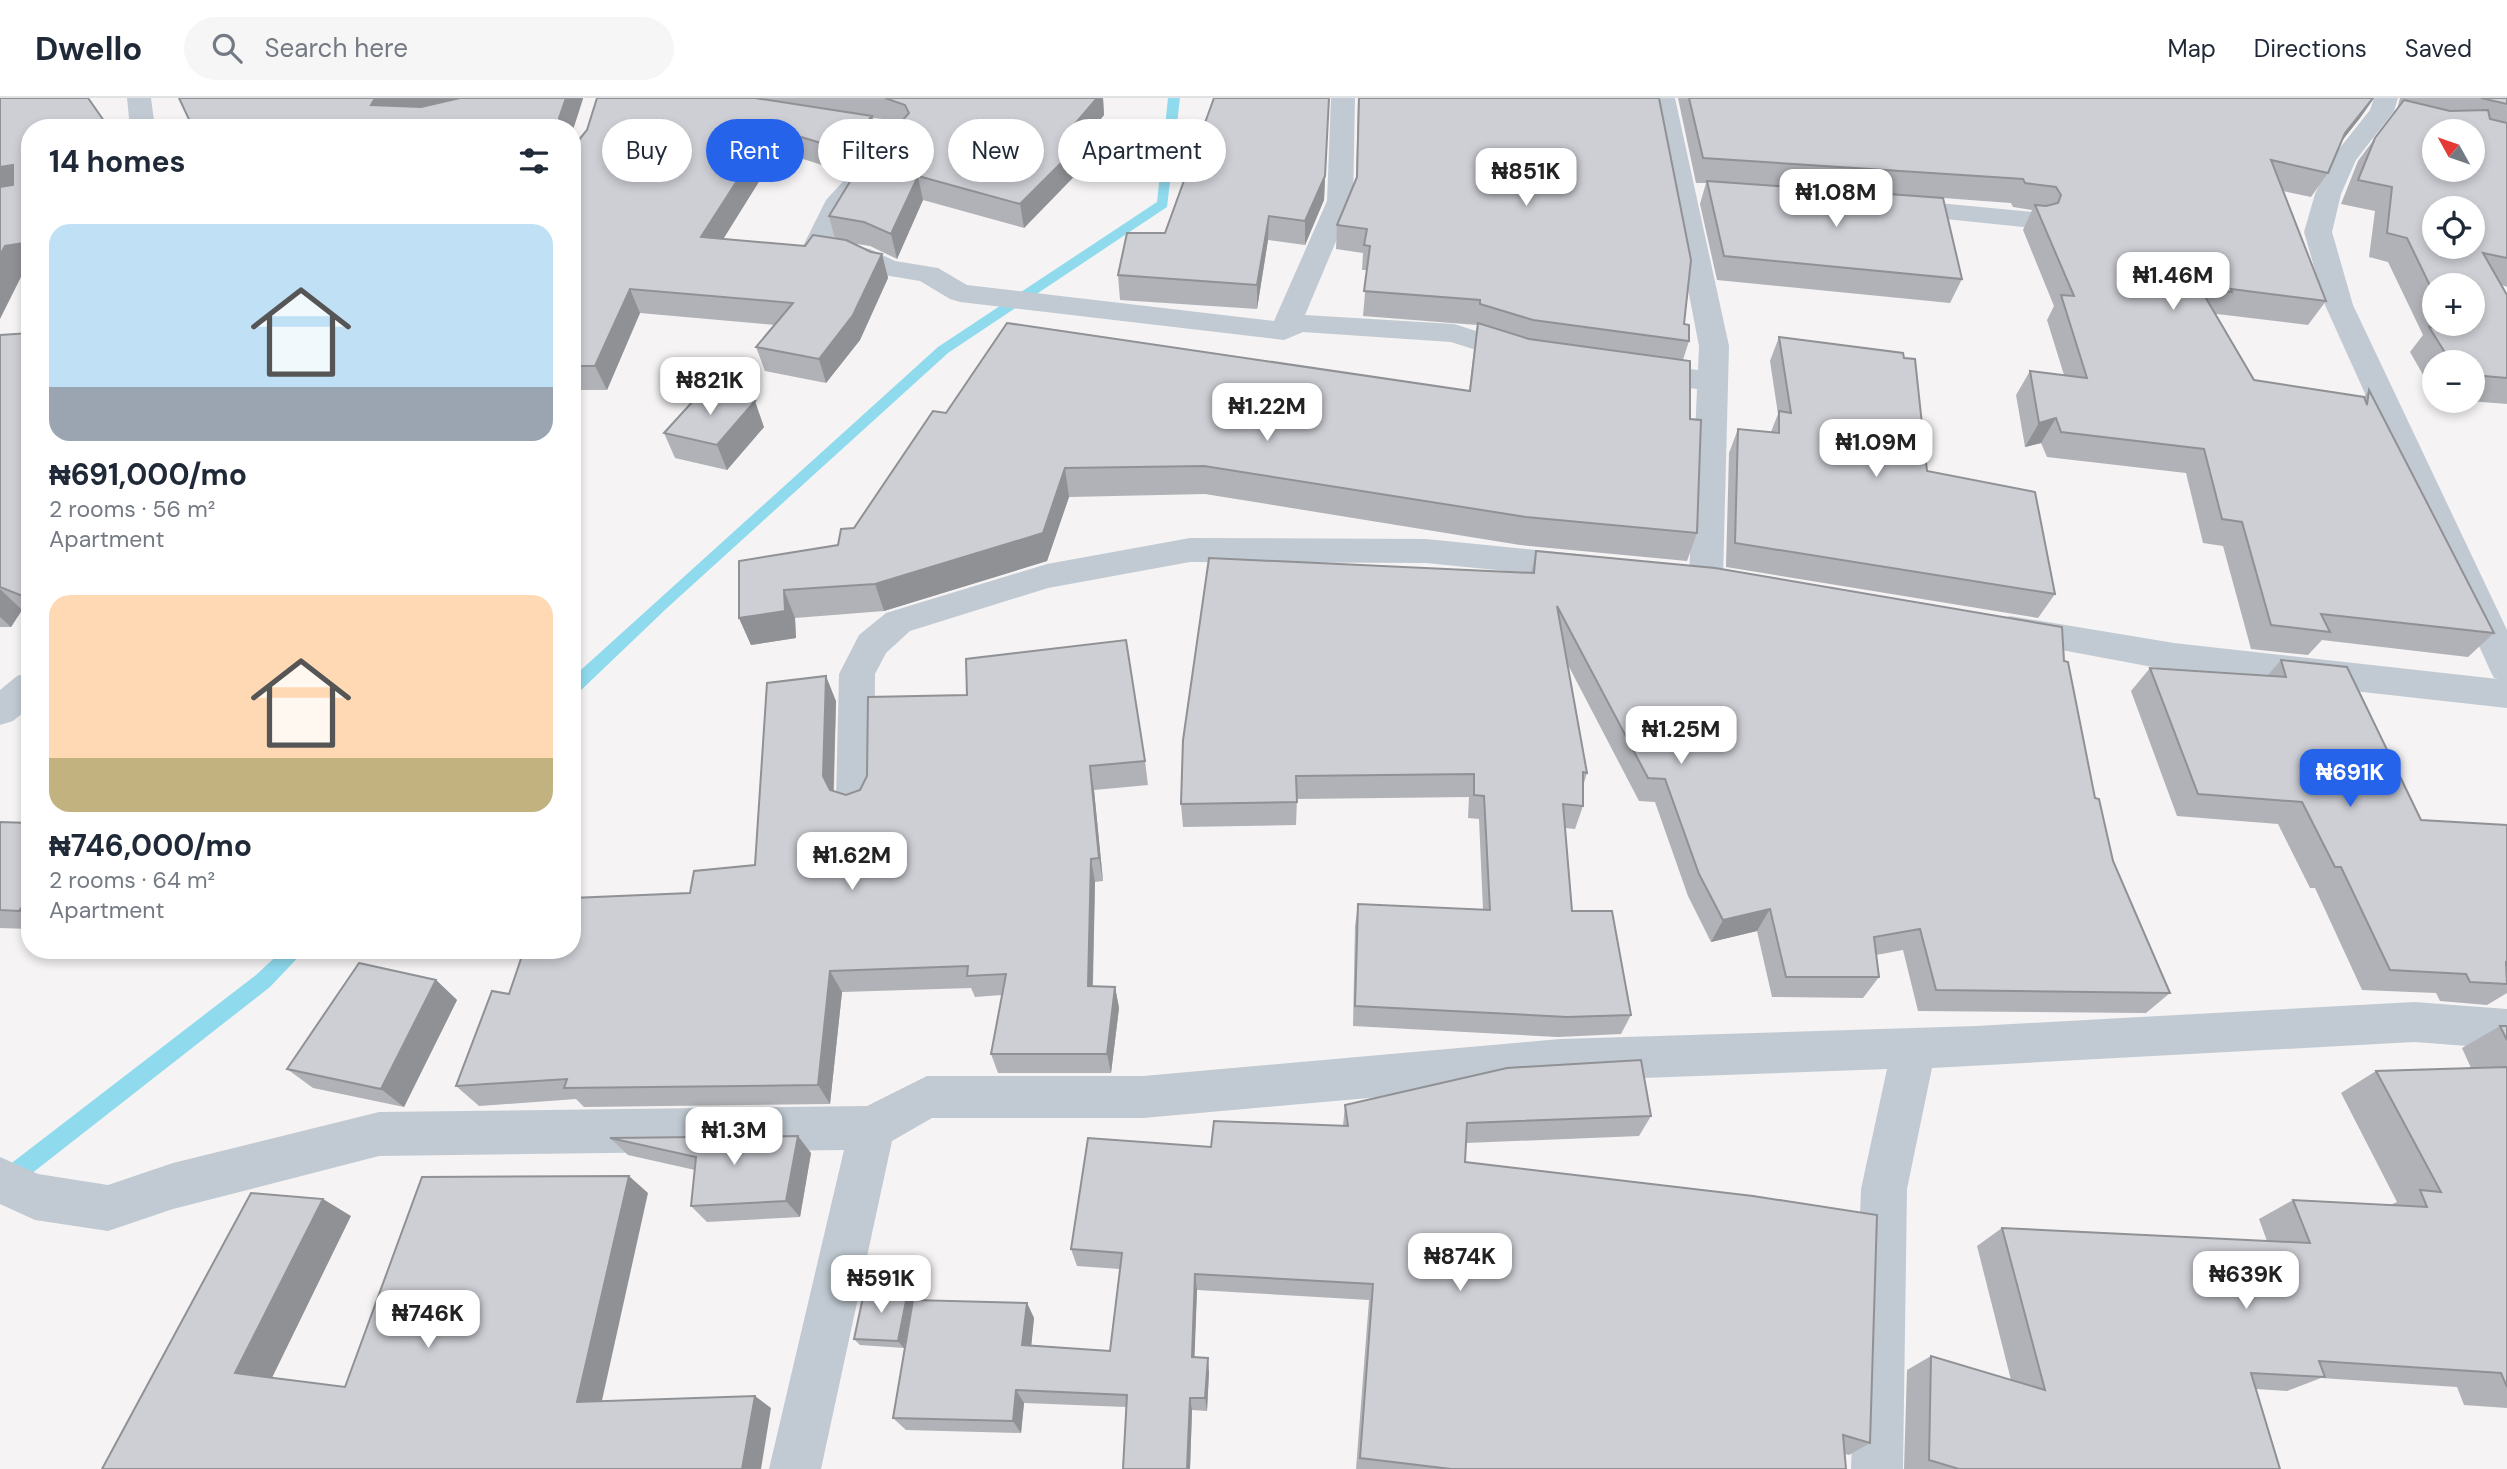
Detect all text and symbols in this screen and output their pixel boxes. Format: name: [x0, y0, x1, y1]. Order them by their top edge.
search box: [184, 17, 674, 80]
text: Dwello: [35, 27, 142, 70]
icon: search: [208, 29, 246, 67]
text: Search here: [264, 31, 408, 65]
text: Map: [2168, 33, 2216, 64]
text: Directions: [2254, 33, 2367, 64]
text: Saved: [2405, 33, 2472, 64]
chip: Buy: [602, 119, 692, 182]
chip: Rent: [706, 119, 804, 182]
chip: Filters: [818, 119, 934, 182]
chip: New: [948, 119, 1044, 182]
chip: Apartment: [1058, 119, 1226, 182]
north arrow: [2422, 119, 2485, 182]
map controls: [2422, 119, 2485, 413]
text: 14 homes: [49, 142, 186, 181]
icon: filters: [515, 142, 553, 180]
pin: ₦851K: [1477, 148, 1575, 208]
text: ₦851K: [1492, 156, 1560, 186]
pin: ₦1.08M: [1779, 170, 1893, 229]
text: ₦1.08M: [1796, 177, 1877, 207]
button: locate: [2422, 196, 2485, 259]
pin: ₦1.46M: [2116, 252, 2230, 312]
text: ₦1.46M: [2133, 260, 2213, 290]
icon: home: [238, 269, 364, 395]
button: +: [2422, 273, 2485, 336]
button: −: [2422, 350, 2485, 413]
pin: ₦821K: [661, 358, 759, 417]
text: ₦821K: [676, 365, 744, 395]
pin: ₦1.22M: [1210, 384, 1324, 443]
text: ₦1.22M: [1228, 391, 1306, 421]
pin: ₦1.09M: [1819, 420, 1933, 479]
text: ₦1.09M: [1835, 427, 1917, 457]
text: ₦691,000/mo: [49, 455, 247, 494]
text: 2 rooms · 56 m²: [49, 494, 215, 524]
text: Apartment: [49, 524, 164, 554]
icon: home: [238, 640, 364, 766]
pin: ₦1.25M: [1624, 706, 1738, 766]
text: ₦1.25M: [1642, 714, 1720, 744]
pin: ₦691K: [2301, 750, 2399, 809]
text: ₦691K: [2316, 757, 2384, 787]
text: ₦746,000/mo: [49, 826, 252, 865]
pin: ₦1.62M: [795, 832, 909, 892]
text: ₦1.62M: [813, 840, 891, 870]
text: 2 rooms · 64 m²: [49, 865, 215, 895]
text: Apartment: [49, 895, 164, 925]
pin: ₦1.3M: [685, 1108, 783, 1167]
text: ₦1.3M: [701, 1115, 767, 1145]
pin: ₦874K: [1411, 1234, 1509, 1293]
text: ₦874K: [1424, 1241, 1496, 1271]
pin: ₦639K: [2197, 1252, 2295, 1311]
pin: ₦591K: [832, 1256, 930, 1315]
text: ₦639K: [2209, 1259, 2283, 1289]
text: ₦591K: [847, 1263, 915, 1293]
pin: ₦746K: [379, 1290, 477, 1350]
text: ₦746K: [392, 1298, 464, 1328]

